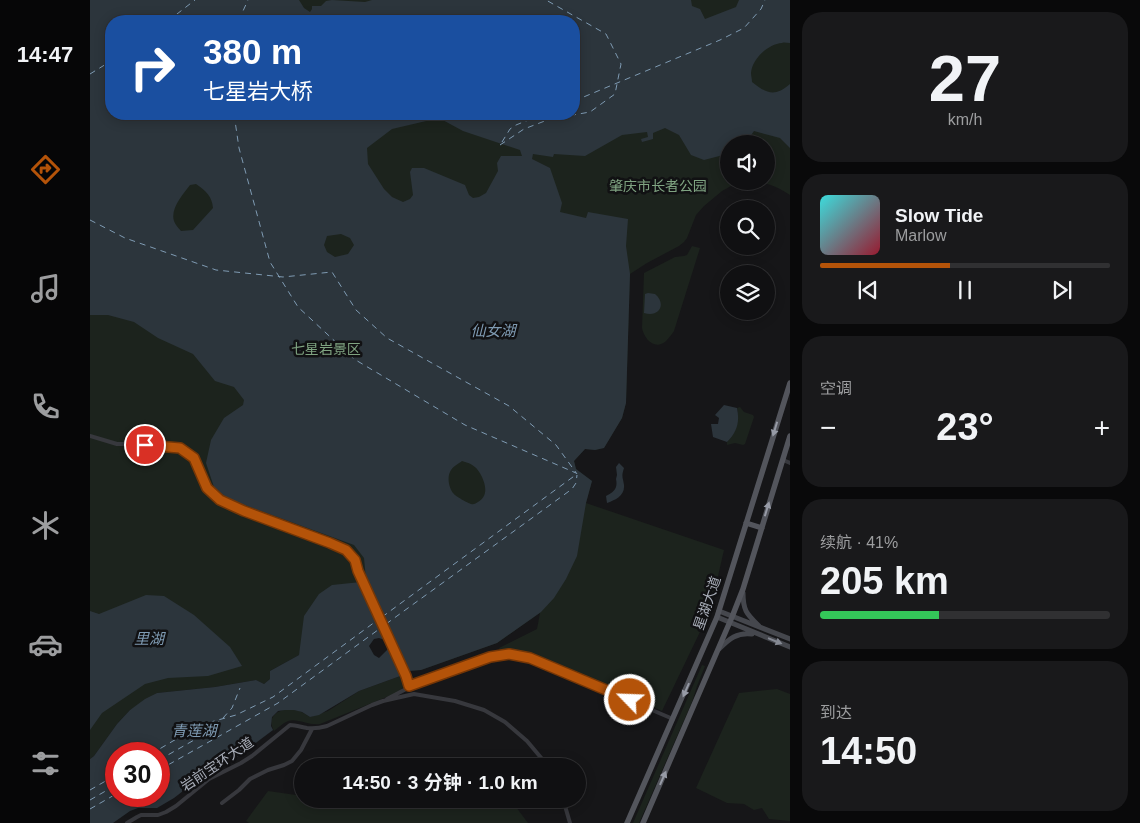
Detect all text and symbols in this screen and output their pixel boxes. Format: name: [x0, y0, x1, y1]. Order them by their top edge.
text: 380 m: [203, 32, 302, 71]
icon: right: [120, 35, 185, 100]
text: 14:47: [17, 42, 73, 67]
text: 27: [929, 42, 1001, 115]
text: 七星岩大桥: [203, 79, 313, 104]
text: km/h: [948, 111, 982, 128]
map controls: [720, 135, 775, 320]
button: sound: [720, 135, 775, 190]
icon: directions: [28, 152, 63, 187]
park label: 肇庆市长者公园: [609, 178, 707, 194]
button: search: [720, 200, 775, 255]
text: Slow Tide: [895, 205, 983, 226]
text: Marlow: [895, 227, 947, 244]
button: layers: [720, 265, 775, 320]
icon: music: [28, 271, 63, 306]
icon: previous: [854, 276, 882, 304]
icon: pause: [951, 276, 979, 304]
icon: next: [1048, 276, 1076, 304]
water label: 仙女湖: [470, 322, 517, 339]
park label: 七星岩景区: [291, 341, 361, 357]
text: 空调: [820, 380, 852, 397]
icon: phone: [28, 389, 63, 424]
text: 23°: [936, 406, 994, 448]
text: −: [820, 412, 836, 443]
text: +: [1094, 412, 1110, 443]
one-way arrow: [771, 422, 779, 437]
pin: [124, 424, 166, 466]
icon: arrive: [131, 431, 159, 459]
one-way arrow: [764, 501, 772, 516]
icon: climate: [28, 508, 63, 543]
text: 续航 · 41%: [820, 534, 898, 551]
text: 205 km: [820, 560, 949, 602]
street label: 星湖大道: [690, 574, 724, 632]
icon: car: [28, 627, 63, 662]
water label: 里湖: [134, 630, 166, 647]
one-way arrow: [767, 637, 782, 645]
position arrow: [603, 673, 655, 725]
one-way arrow: [681, 683, 689, 697]
text: 到达: [820, 704, 852, 721]
water label: 青莲湖: [171, 722, 218, 739]
text: 14:50: [820, 730, 917, 772]
street label: 岩前宝环大道: [178, 734, 256, 794]
speed limit sign: 30: [105, 742, 170, 807]
icon: filters: [28, 746, 63, 781]
one-way arrow: [659, 771, 667, 785]
text: 14:50 · 3 分钟 · 1.0 km: [342, 772, 538, 793]

